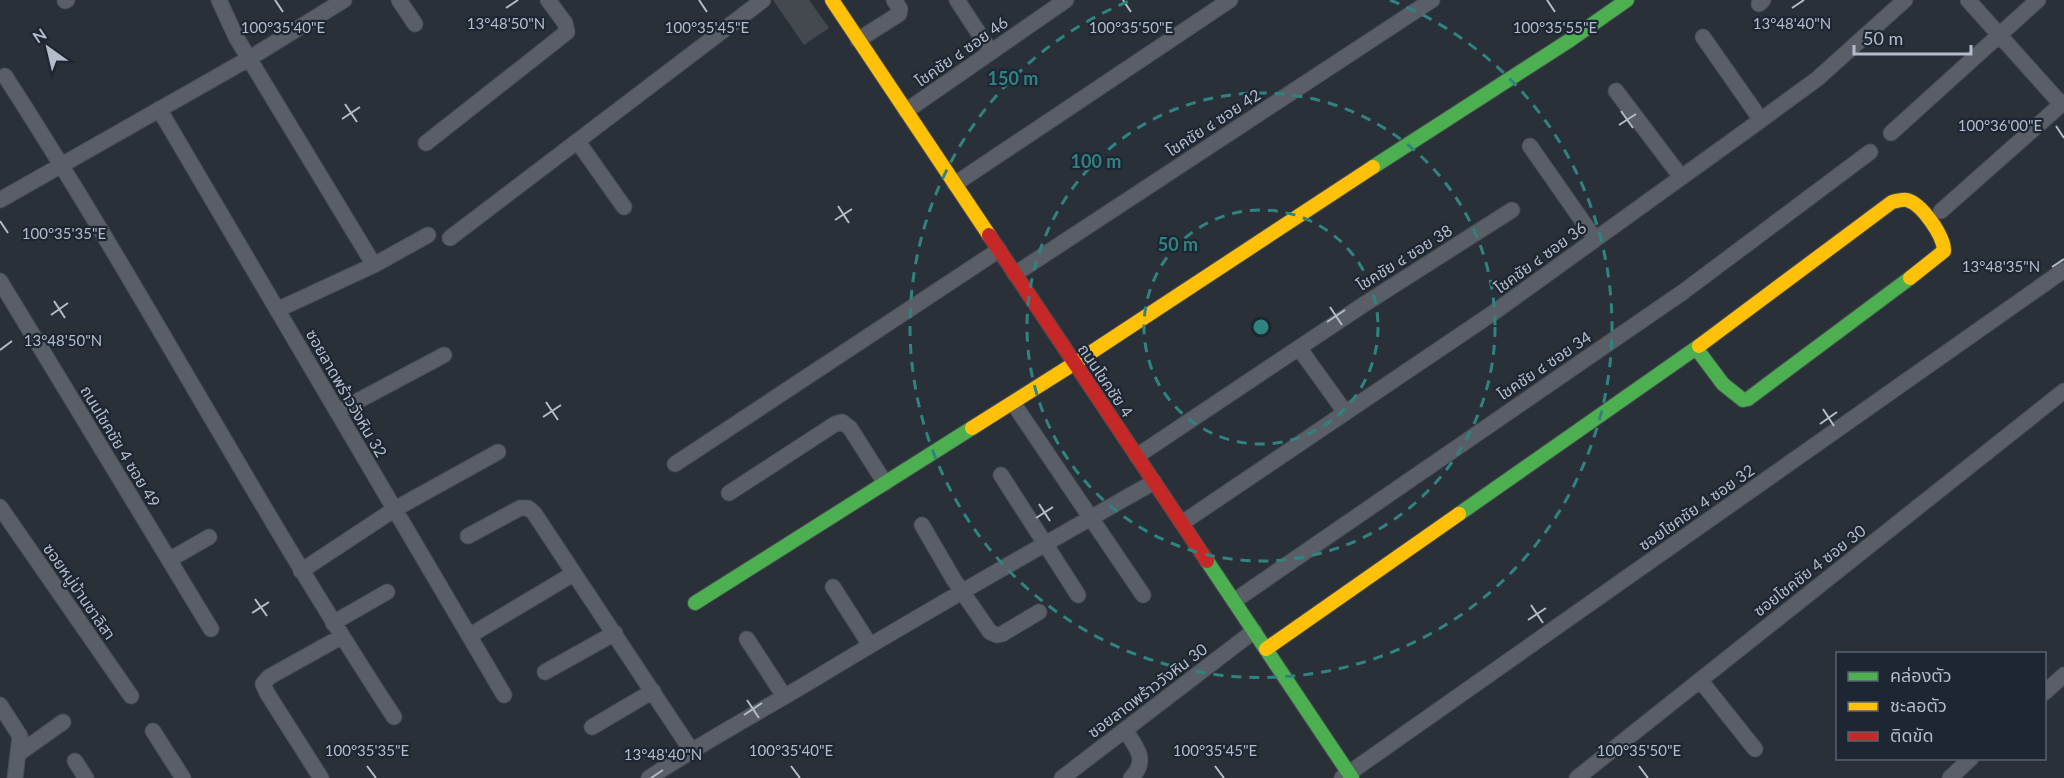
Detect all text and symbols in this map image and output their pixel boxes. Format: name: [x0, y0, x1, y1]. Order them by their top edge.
street label: โชคชัย ๔ ซอย 46: [911, 12, 1011, 90]
text: 13°48'50"N: [467, 14, 545, 32]
text: 13°48'40"N: [1753, 14, 1831, 32]
north arrow: [18, 18, 78, 78]
text: 100°35'40"E: [241, 18, 325, 36]
text: 100°35'45"E: [665, 18, 749, 36]
text: 100°35'50"E: [1089, 18, 1173, 36]
text: 100°35'55"E: [1513, 18, 1597, 36]
scale bar: [1854, 18, 1971, 56]
text: N: [29, 24, 50, 46]
text: 50 m: [1863, 27, 1903, 49]
text: 150 m: [988, 67, 1038, 89]
street label: โชคชัย ๔ ซอย 42: [1162, 84, 1264, 160]
text: 100°36'00"E: [1958, 116, 2042, 134]
text: 100 m: [1071, 150, 1121, 172]
street label: โชคชัย ๔ ซอย 36: [1490, 217, 1590, 297]
street label: โชคชัย ๔ ซอย 38: [1353, 220, 1455, 294]
text: 100°35'35"E: [22, 224, 106, 242]
text: 50 m: [1158, 233, 1198, 255]
text: 13°48'35"N: [1962, 257, 2040, 275]
centre of rings: [1251, 317, 1271, 337]
street label: ซอยลาดพร้าววังหิน 32: [303, 326, 391, 460]
street label: โชคชัย ๔ ซอย 34: [1494, 327, 1594, 403]
text: 13°48'50"N: [24, 331, 102, 349]
street label: ถนนโชคชัย 4: [1075, 340, 1137, 420]
street label: ถนนโชคชัย 4 ซอย 49: [77, 382, 165, 510]
street label: ซอยโชคชัย 4 ซอย 32: [1634, 460, 1758, 554]
street label: ซอยโชคชัย 4 ซอย 30: [1749, 520, 1869, 620]
street label: ซอยหมู่บ้านชาลิสา: [39, 539, 120, 643]
street label: ซอยลาดพร้าววังหิน 30: [1084, 639, 1210, 741]
legend: [1836, 652, 2046, 760]
text: คล่องตัว: [1890, 664, 1952, 686]
text: ชะลอตัว: [1890, 694, 1947, 716]
text: ติดขัด: [1890, 724, 1933, 746]
text: 100°35'35"E: [325, 741, 409, 759]
text: 100°35'40"E: [749, 741, 833, 759]
text: 100°35'45"E: [1173, 741, 1257, 759]
text: 100°35'50"E: [1597, 741, 1681, 759]
text: 13°48'40"N: [624, 745, 702, 763]

